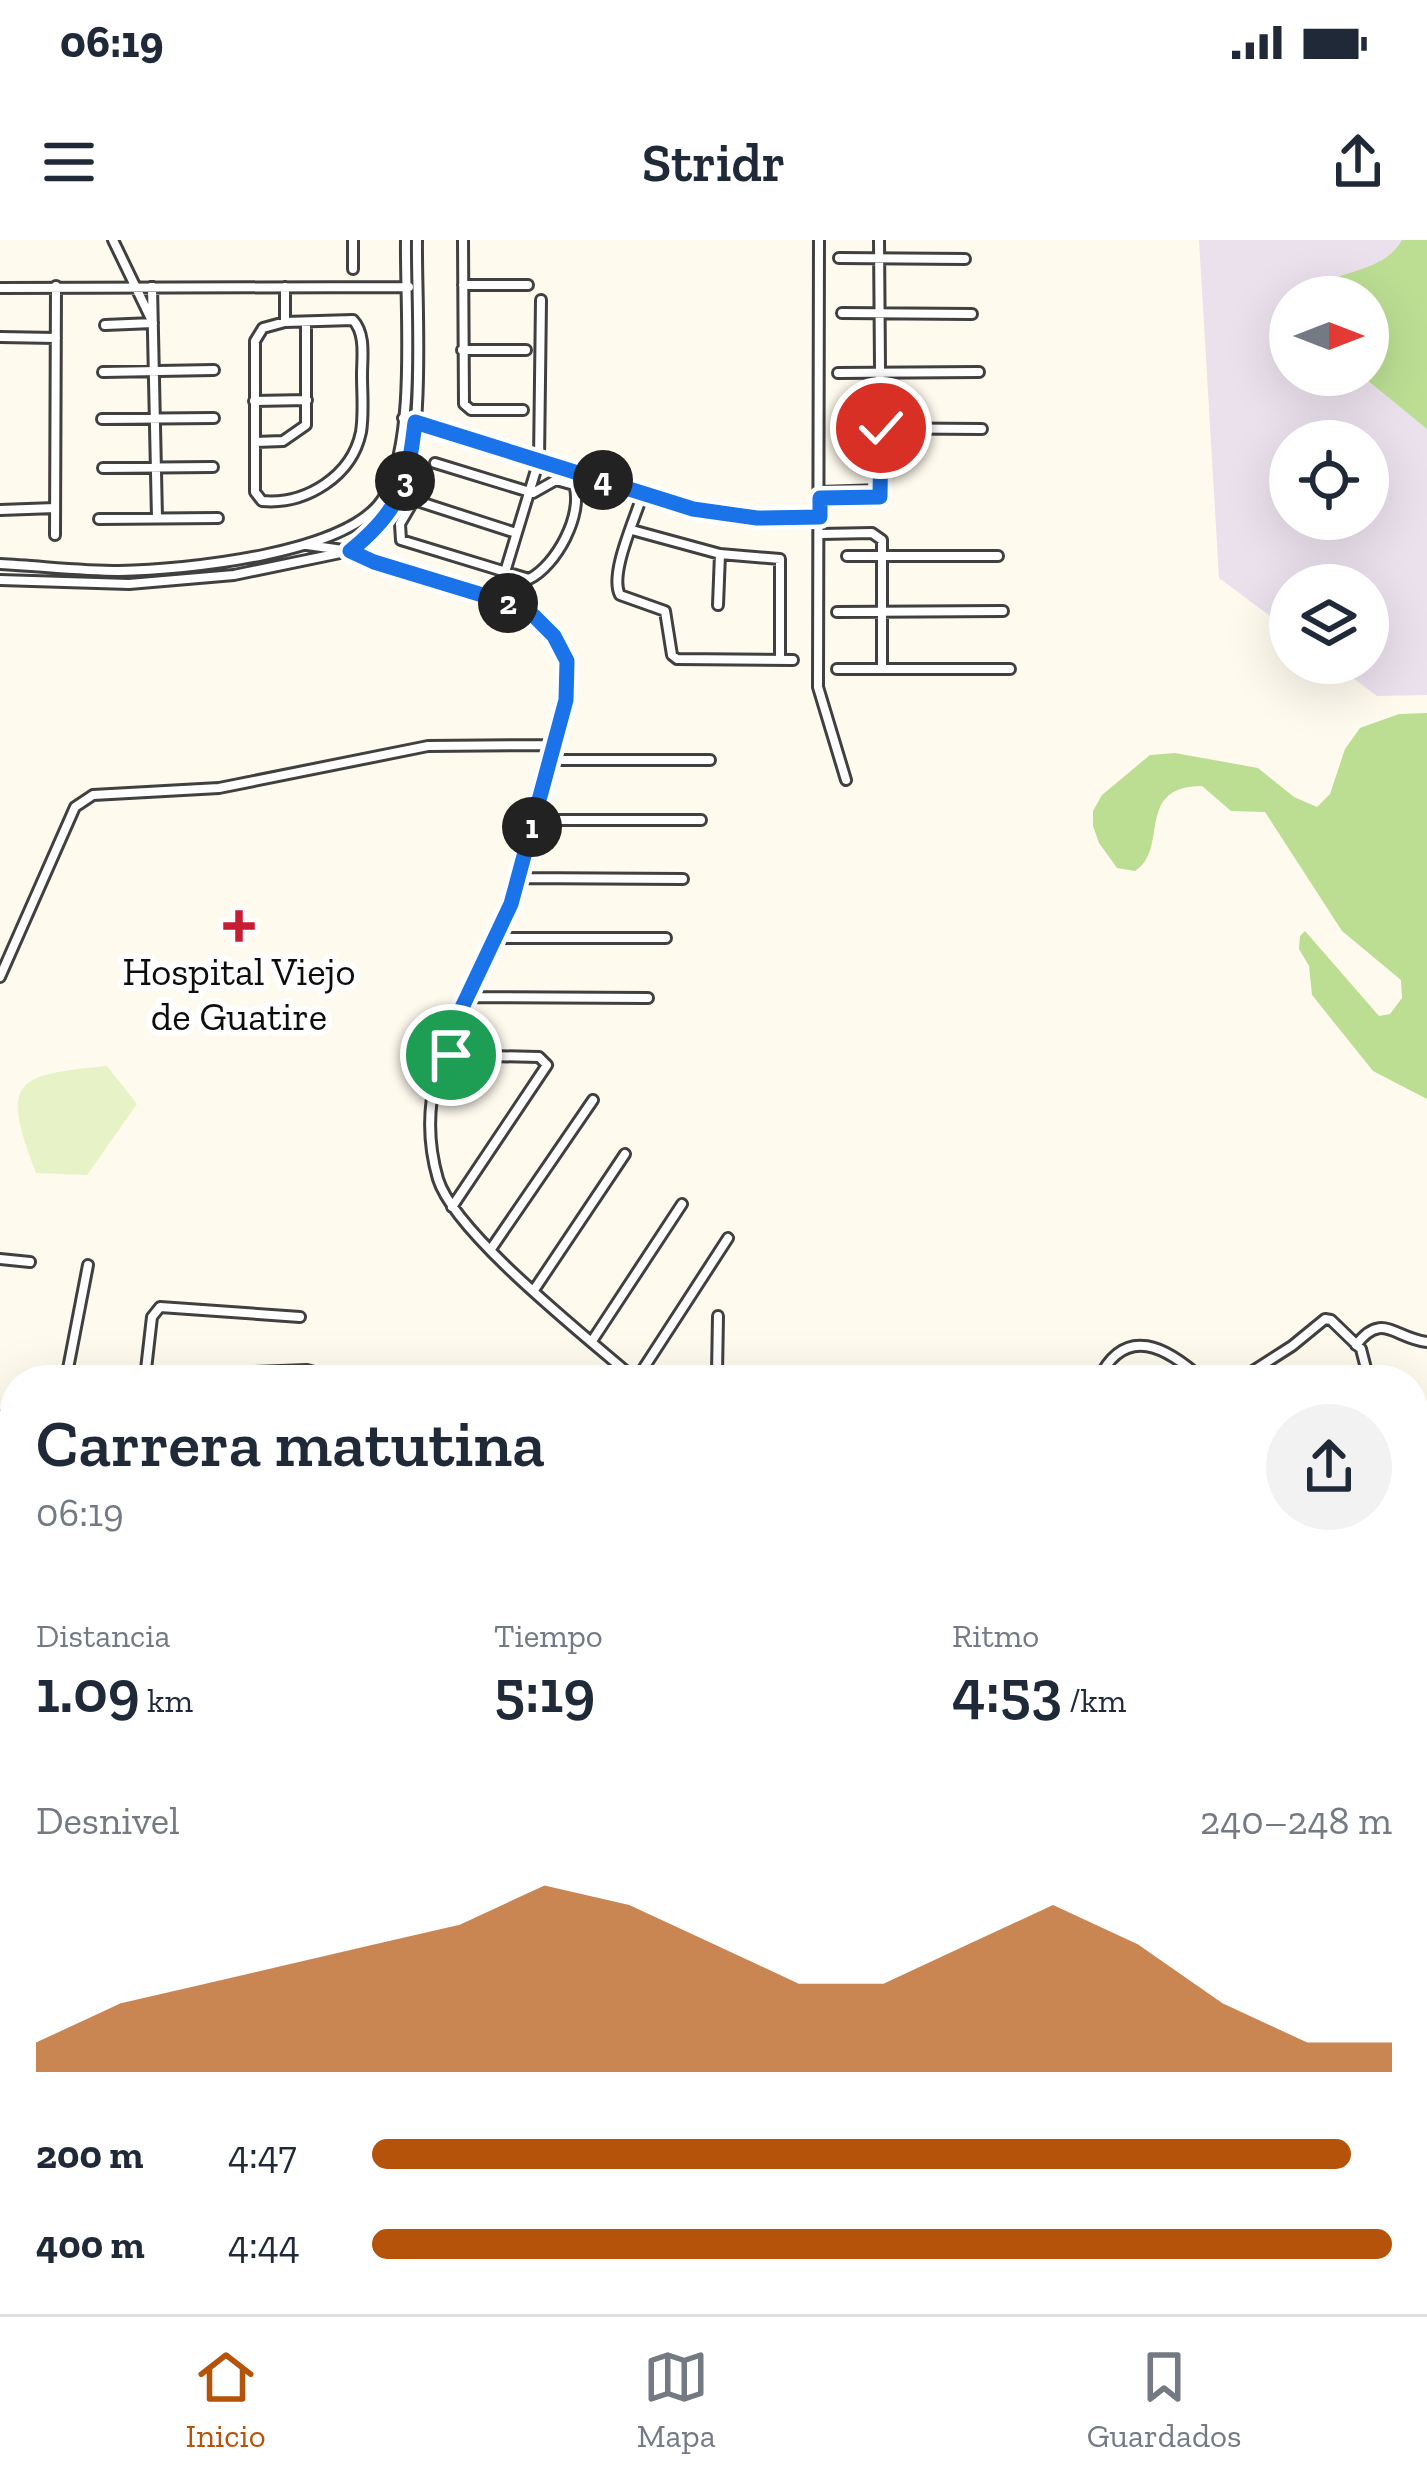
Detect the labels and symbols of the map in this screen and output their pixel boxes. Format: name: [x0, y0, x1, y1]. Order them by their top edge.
north arrow: [1269, 276, 1389, 396]
pin: [830, 377, 932, 479]
pin: 4: [573, 450, 633, 510]
pin: 3: [375, 451, 435, 511]
pin: 2: [478, 573, 538, 633]
pin: 1: [502, 797, 562, 857]
marker: Hospital Viejo de Guatire: [223, 910, 255, 942]
place label: Hospital Viejo de Guatire: [123, 948, 355, 1040]
pin: [400, 1004, 502, 1106]

